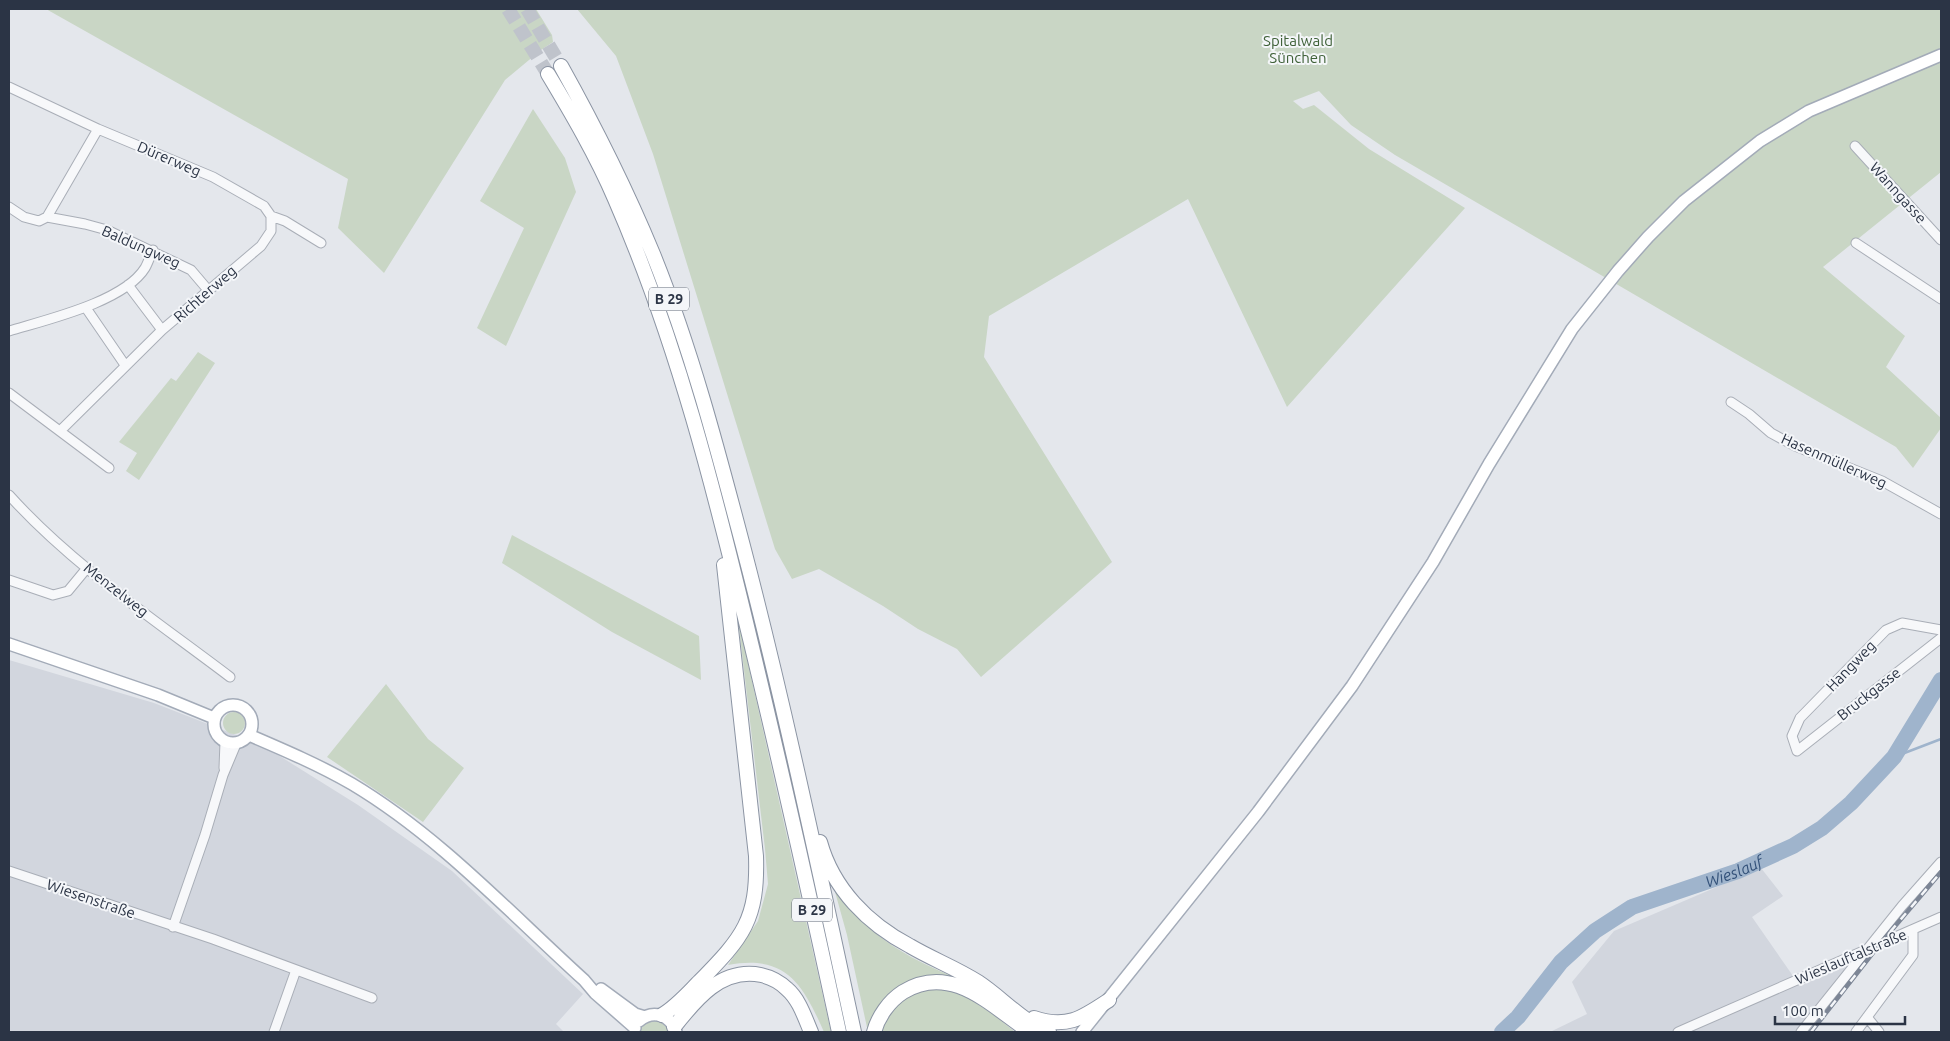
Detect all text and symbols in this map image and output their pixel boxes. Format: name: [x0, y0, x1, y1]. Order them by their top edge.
park label: Spitalwald Sünchen: [1263, 32, 1333, 66]
street label: Dürerweg: [135, 138, 204, 180]
street label: Wanngasse: [1867, 159, 1930, 227]
street label: Baldungweg: [99, 222, 183, 271]
street label: Richterweg: [170, 262, 239, 325]
road number: B 29: [649, 288, 689, 310]
street label: Hasenmüllerweg: [1779, 430, 1890, 491]
street label: Menzelweg: [81, 559, 152, 620]
street label: Hangweg: [1822, 637, 1879, 695]
street label: Bruckgasse: [1834, 664, 1904, 724]
water label: Wieslauf: [1703, 851, 1768, 890]
street label: Wiesenstraße: [45, 875, 138, 922]
road number: B 29: [792, 898, 832, 922]
street label: Wieslauftalstraße: [1793, 925, 1909, 988]
scale bar: [1775, 994, 1905, 1026]
text: 100 m: [1782, 1002, 1824, 1019]

